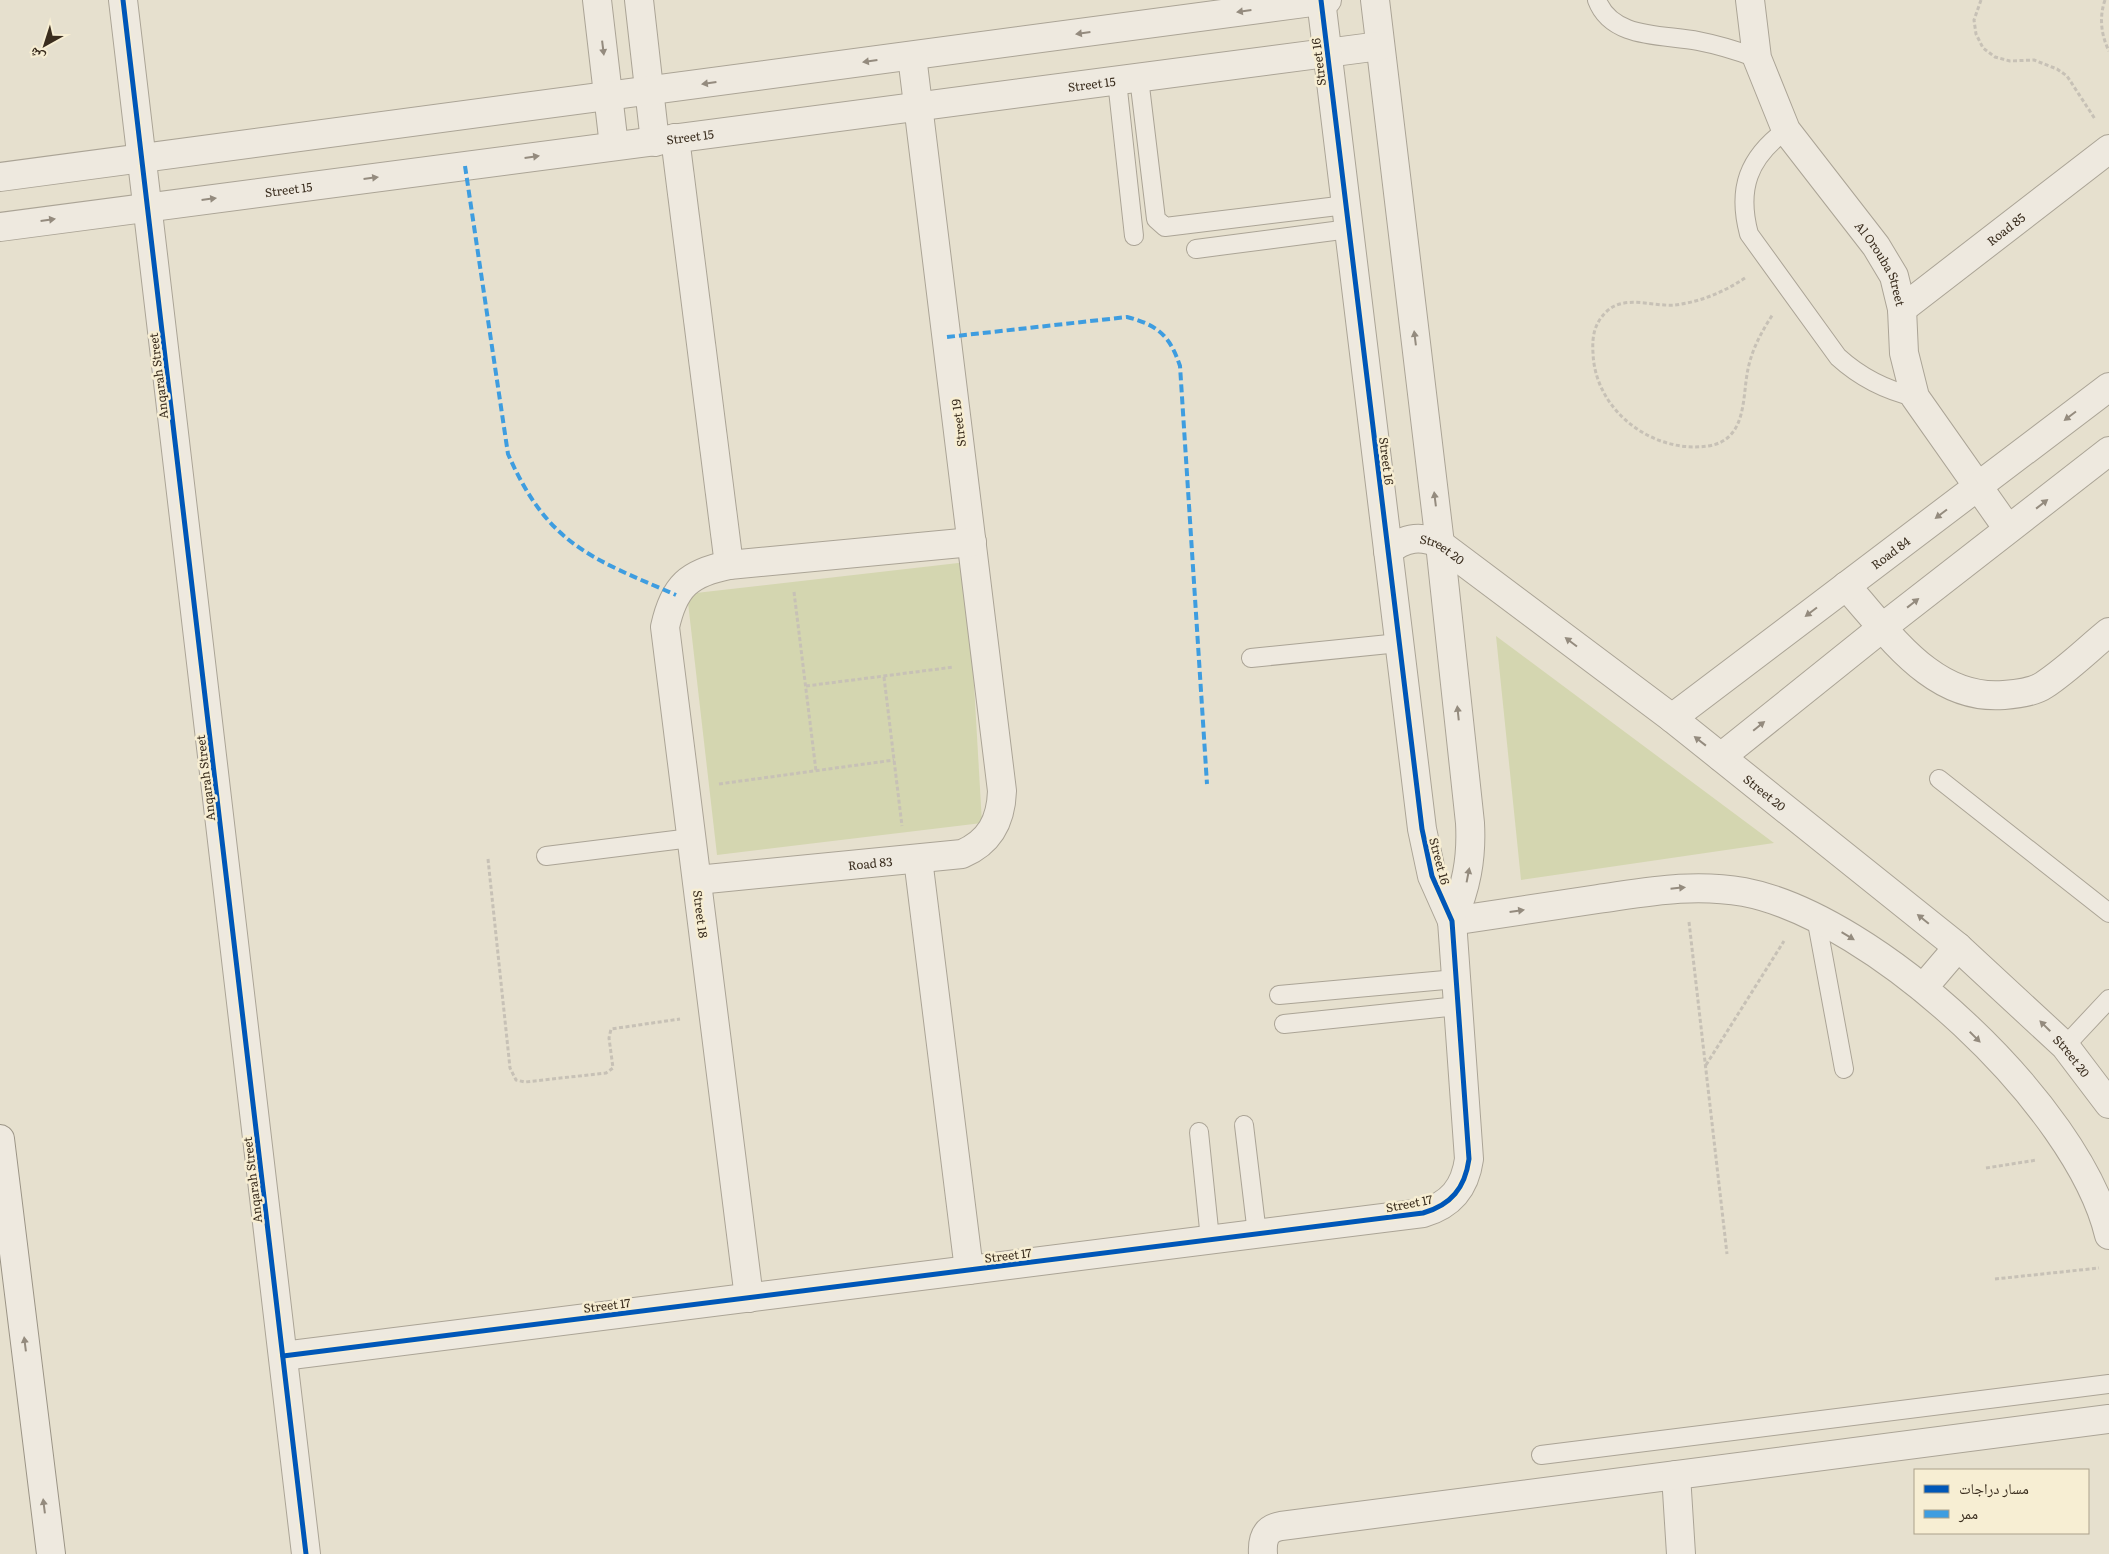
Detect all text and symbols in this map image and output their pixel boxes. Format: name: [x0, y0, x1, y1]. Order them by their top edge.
one-way arrow: [1236, 7, 1252, 15]
north arrow: [20, 20, 70, 70]
one-way arrow: [1075, 29, 1091, 37]
street label: Street 16: [1306, 37, 1330, 87]
one-way arrow: [599, 41, 607, 57]
text: ش: [24, 43, 48, 68]
one-way arrow: [862, 57, 878, 65]
street label: Street 15: [1067, 72, 1117, 96]
one-way arrow: [701, 79, 717, 87]
street label: Street 15: [665, 124, 715, 149]
one-way arrow: [524, 153, 540, 161]
one-way arrow: [363, 174, 379, 182]
street label: Street 15: [264, 177, 313, 201]
one-way arrow: [202, 195, 218, 203]
street label: Road 85: [1983, 208, 2029, 250]
one-way arrow: [41, 216, 57, 224]
street label: Al Orouba Street: [1851, 217, 1910, 308]
one-way arrow: [1411, 330, 1419, 346]
street label: Anqarah Street: [144, 332, 172, 420]
street label: Street 19: [946, 398, 970, 448]
one-way arrow: [2064, 411, 2077, 422]
street label: Street 16: [1375, 436, 1399, 486]
one-way arrow: [1431, 491, 1439, 507]
one-way arrow: [2035, 498, 2048, 509]
one-way arrow: [1934, 509, 1947, 520]
street label: Street 20: [1419, 530, 1469, 569]
street label: Road 84: [1867, 532, 1914, 573]
one-way arrow: [1906, 598, 1919, 609]
one-way arrow: [1805, 607, 1818, 618]
one-way arrow: [1565, 637, 1578, 648]
one-way arrow: [1454, 705, 1462, 721]
one-way arrow: [1752, 721, 1765, 732]
street label: Anqarah Street: [191, 734, 219, 822]
one-way arrow: [1694, 735, 1707, 746]
street label: Street 20: [1740, 770, 1790, 815]
street label: Street 16: [1425, 835, 1455, 887]
street label: Road 83: [847, 852, 893, 874]
one-way arrow: [1464, 866, 1472, 882]
one-way arrow: [1671, 884, 1687, 892]
street label: Street 18: [689, 889, 713, 939]
one-way arrow: [1510, 907, 1526, 915]
one-way arrow: [1917, 913, 1930, 924]
one-way arrow: [1842, 932, 1855, 941]
one-way arrow: [2039, 1020, 2051, 1032]
one-way arrow: [1969, 1031, 1981, 1043]
street label: Street 20: [2049, 1031, 2094, 1081]
street label: Anqarah Street: [238, 1136, 266, 1224]
street label: Street 17: [1384, 1190, 1434, 1216]
street label: Street 17: [983, 1243, 1033, 1267]
street label: Street 17: [582, 1293, 632, 1317]
one-way arrow: [21, 1336, 29, 1352]
legend: [1914, 1469, 2089, 1534]
text: مسار دراجات: [1959, 1476, 2029, 1499]
one-way arrow: [40, 1497, 48, 1513]
text: ممر: [1958, 1501, 1978, 1524]

